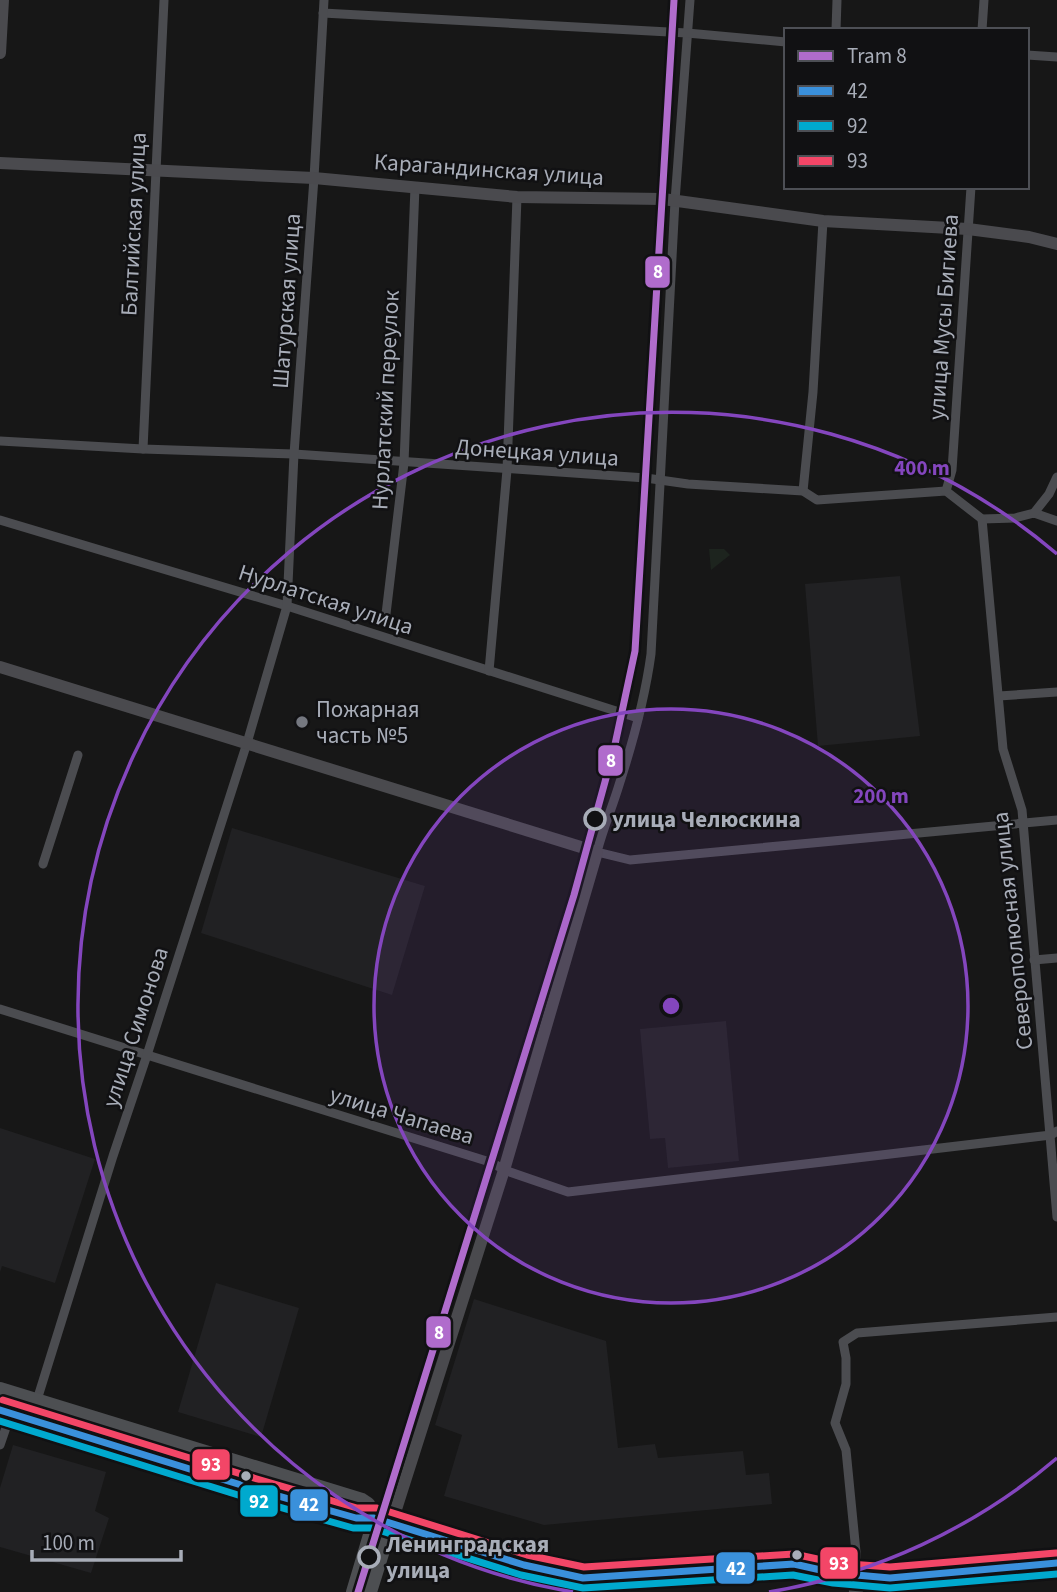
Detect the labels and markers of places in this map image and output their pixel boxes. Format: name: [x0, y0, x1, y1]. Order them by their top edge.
place label: Пожарная часть №5: [316, 693, 420, 752]
marker: Пожарная часть №5: [294, 714, 310, 730]
place label: улица Челюскина: [612, 803, 801, 836]
marker: улица Челюскина: [584, 808, 606, 830]
centre of rings: [659, 994, 683, 1018]
unlabelled marker: [239, 1469, 253, 1483]
place label: Ленинградская улица: [385, 1528, 549, 1587]
marker: Ленинградская улица: [358, 1546, 380, 1568]
unlabelled marker: [790, 1548, 804, 1562]

